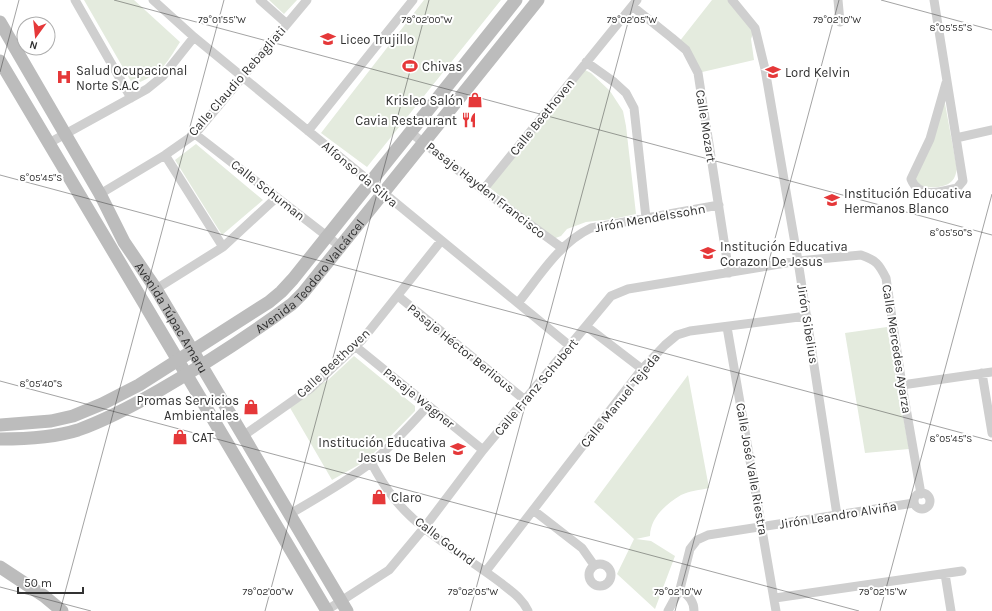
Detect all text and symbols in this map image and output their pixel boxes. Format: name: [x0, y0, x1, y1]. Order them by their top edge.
text: 79°01'55"W: [198, 14, 246, 26]
text: 79°02'00"W: [402, 14, 452, 26]
text: 79°02'05"W: [607, 14, 657, 26]
text: 79°02'10"W: [813, 14, 861, 26]
north arrow: [16, 16, 56, 56]
text: 8°05'55"S: [930, 22, 972, 34]
street label: Calle Claudio Rebagliati: [185, 23, 289, 139]
school or university icon: Liceo Trujillo: [319, 30, 337, 48]
place label: Liceo Trujillo: [340, 32, 414, 47]
text: N: [28, 38, 39, 52]
sports icon: Chivas: [401, 57, 419, 75]
place label: Chivas: [422, 59, 462, 74]
place label: Salud Ocupacional Norte S.A.C: [76, 63, 187, 93]
school or university icon: Lord Kelvin: [764, 63, 782, 81]
place label: Lord Kelvin: [785, 65, 850, 80]
hospital icon: Salud Ocupacional Norte S.A.C: [55, 68, 73, 86]
street label: Calle Beethoven: [506, 76, 578, 158]
street label: Calle Mozart: [693, 89, 719, 163]
shop icon: Krisleo Salón: [466, 91, 484, 109]
place label: Krisleo Salón: [386, 93, 463, 108]
restaurant icon: Cavia Restaurant: [460, 111, 478, 129]
place label: Cavia Restaurant: [355, 113, 457, 128]
street label: Alfonso da Silva: [319, 138, 401, 210]
street label: Pasaje Hayden Francisco: [423, 139, 549, 241]
street label: Calle Schuman: [228, 157, 308, 223]
text: 8°05'45"S: [20, 172, 62, 184]
place label: Institución Educativa Hermanos Blanco: [844, 186, 972, 216]
school or university icon: Institución Educativa Hermanos Blanco: [823, 191, 841, 209]
street label: Jirón Mendelssohn: [594, 201, 706, 235]
street label: Avenida Teodoro Valcárcel: [252, 216, 367, 336]
text: 8°05'50"S: [929, 227, 973, 239]
place label: Institución Educativa Corazon De Jesus: [720, 239, 848, 269]
school or university icon: Institución Educativa Corazon De Jesus: [699, 244, 717, 262]
street label: Avenida Túpac Amaru: [132, 259, 212, 376]
street label: Jirón Sibelius: [794, 283, 822, 365]
street label: Calle Mercedes Ayarza: [879, 283, 915, 415]
street label: Pasaje Héctor Berlious: [405, 300, 517, 396]
street label: Calle Beethoven: [293, 325, 373, 401]
street label: Calle Franz Schubert: [491, 335, 581, 439]
street label: Calle Manuel Tejeda: [577, 350, 663, 450]
street label: Pasaje Wagner: [380, 365, 458, 431]
text: 8°05'40"S: [19, 378, 63, 390]
place label: Promas Servicios Ambientales: [137, 393, 239, 423]
shop icon: Promas Servicios Ambientales: [242, 398, 260, 416]
street label: Calle José Valle Riestra: [733, 402, 771, 536]
shop icon: CAT: [171, 428, 189, 446]
place label: CAT: [192, 430, 214, 445]
text: 8°05'45"S: [930, 433, 972, 445]
place label: Institución Educativa Jesus De Belen: [318, 435, 446, 465]
school or university icon: Institución Educativa Jesus De Belen: [449, 440, 467, 458]
shop icon: Claro: [370, 488, 388, 506]
place label: Claro: [391, 490, 422, 505]
street label: Jirón Leandro Alviña: [778, 498, 898, 532]
street label: Calle Gound: [412, 514, 478, 568]
scale bar: [18, 569, 83, 595]
text: 50 m: [24, 576, 52, 590]
text: 79°02'00"W: [243, 586, 293, 598]
text: 79°02'05"W: [448, 586, 498, 598]
text: 79°02'10"W: [654, 586, 702, 598]
text: 79°02'15"W: [859, 586, 907, 598]

